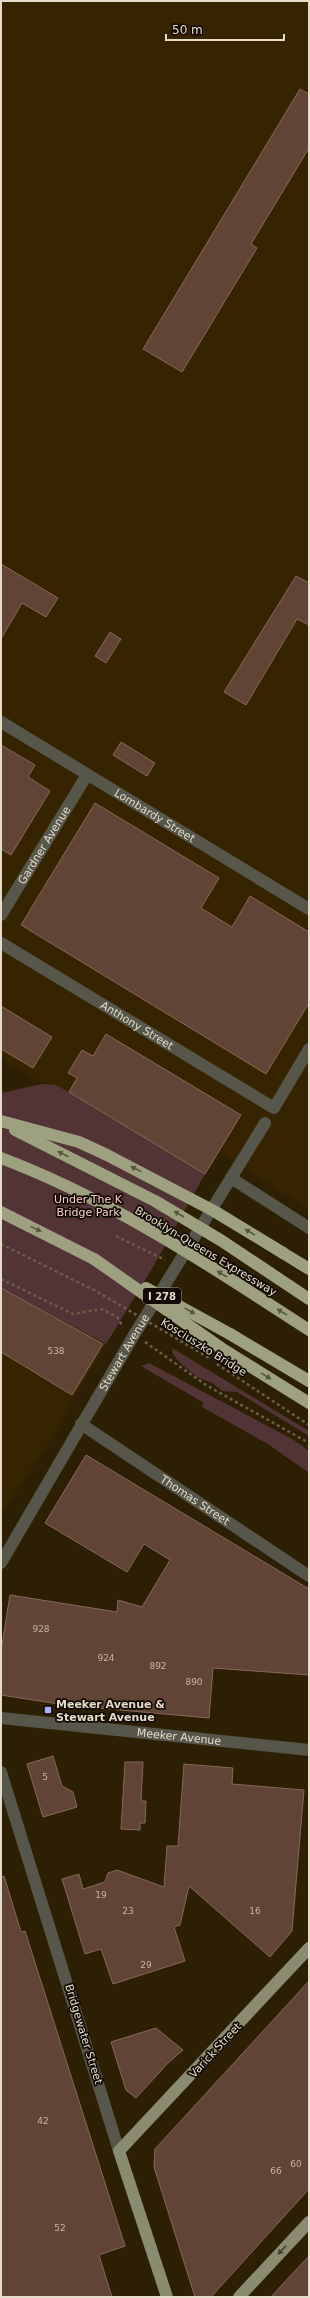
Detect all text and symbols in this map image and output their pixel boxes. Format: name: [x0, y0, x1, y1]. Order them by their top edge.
scale bar: [166, 16, 284, 42]
text: 50 m: [172, 23, 203, 37]
street label: Lombardy Street: [112, 786, 198, 846]
street label: Gardner Avenue: [15, 804, 73, 887]
street label: Anthony Street: [98, 999, 176, 1053]
one-way arrow: [57, 1151, 69, 1158]
one-way arrow: [130, 1166, 142, 1173]
park label: Under The K Bridge Park: [54, 1193, 123, 1219]
street label: Brooklyn-Queens Expressway: [132, 1204, 279, 1299]
one-way arrow: [173, 1211, 184, 1218]
one-way arrow: [31, 1226, 42, 1232]
one-way arrow: [244, 1229, 256, 1236]
one-way arrow: [216, 1271, 228, 1278]
road number: I 278: [143, 1288, 181, 1304]
one-way arrow: [184, 1308, 196, 1315]
one-way arrow: [276, 1309, 288, 1316]
street label: Stewart Avenue: [97, 1312, 152, 1393]
street label: Kosciuszko Bridge: [158, 1316, 249, 1379]
house number: 538: [47, 1346, 65, 1356]
one-way arrow: [260, 1373, 272, 1380]
street label: Thomas Street: [157, 1472, 232, 1529]
house number: 928: [32, 1624, 50, 1634]
house number: 924: [97, 1653, 115, 1663]
house number: 892: [149, 1661, 167, 1671]
house number: 890: [185, 1677, 203, 1687]
place label: Meeker Avenue & Stewart Avenue: [56, 1698, 165, 1724]
marker: Meeker Avenue & Stewart Avenue: [43, 1705, 53, 1715]
street label: Meeker Avenue: [136, 1726, 222, 1748]
house number: 5: [42, 1772, 48, 1782]
house number: 19: [95, 1890, 107, 1900]
house number: 23: [122, 1906, 134, 1916]
house number: 16: [249, 1906, 261, 1916]
house number: 29: [140, 1960, 152, 1970]
street label: Bridgewater Street: [62, 1982, 105, 2086]
street label: Varick Street: [187, 2020, 245, 2080]
house number: 42: [37, 2116, 49, 2126]
house number: 60: [290, 2159, 302, 2169]
house number: 66: [270, 2166, 282, 2176]
house number: 52: [54, 2223, 66, 2233]
one-way arrow: [278, 2245, 287, 2255]

